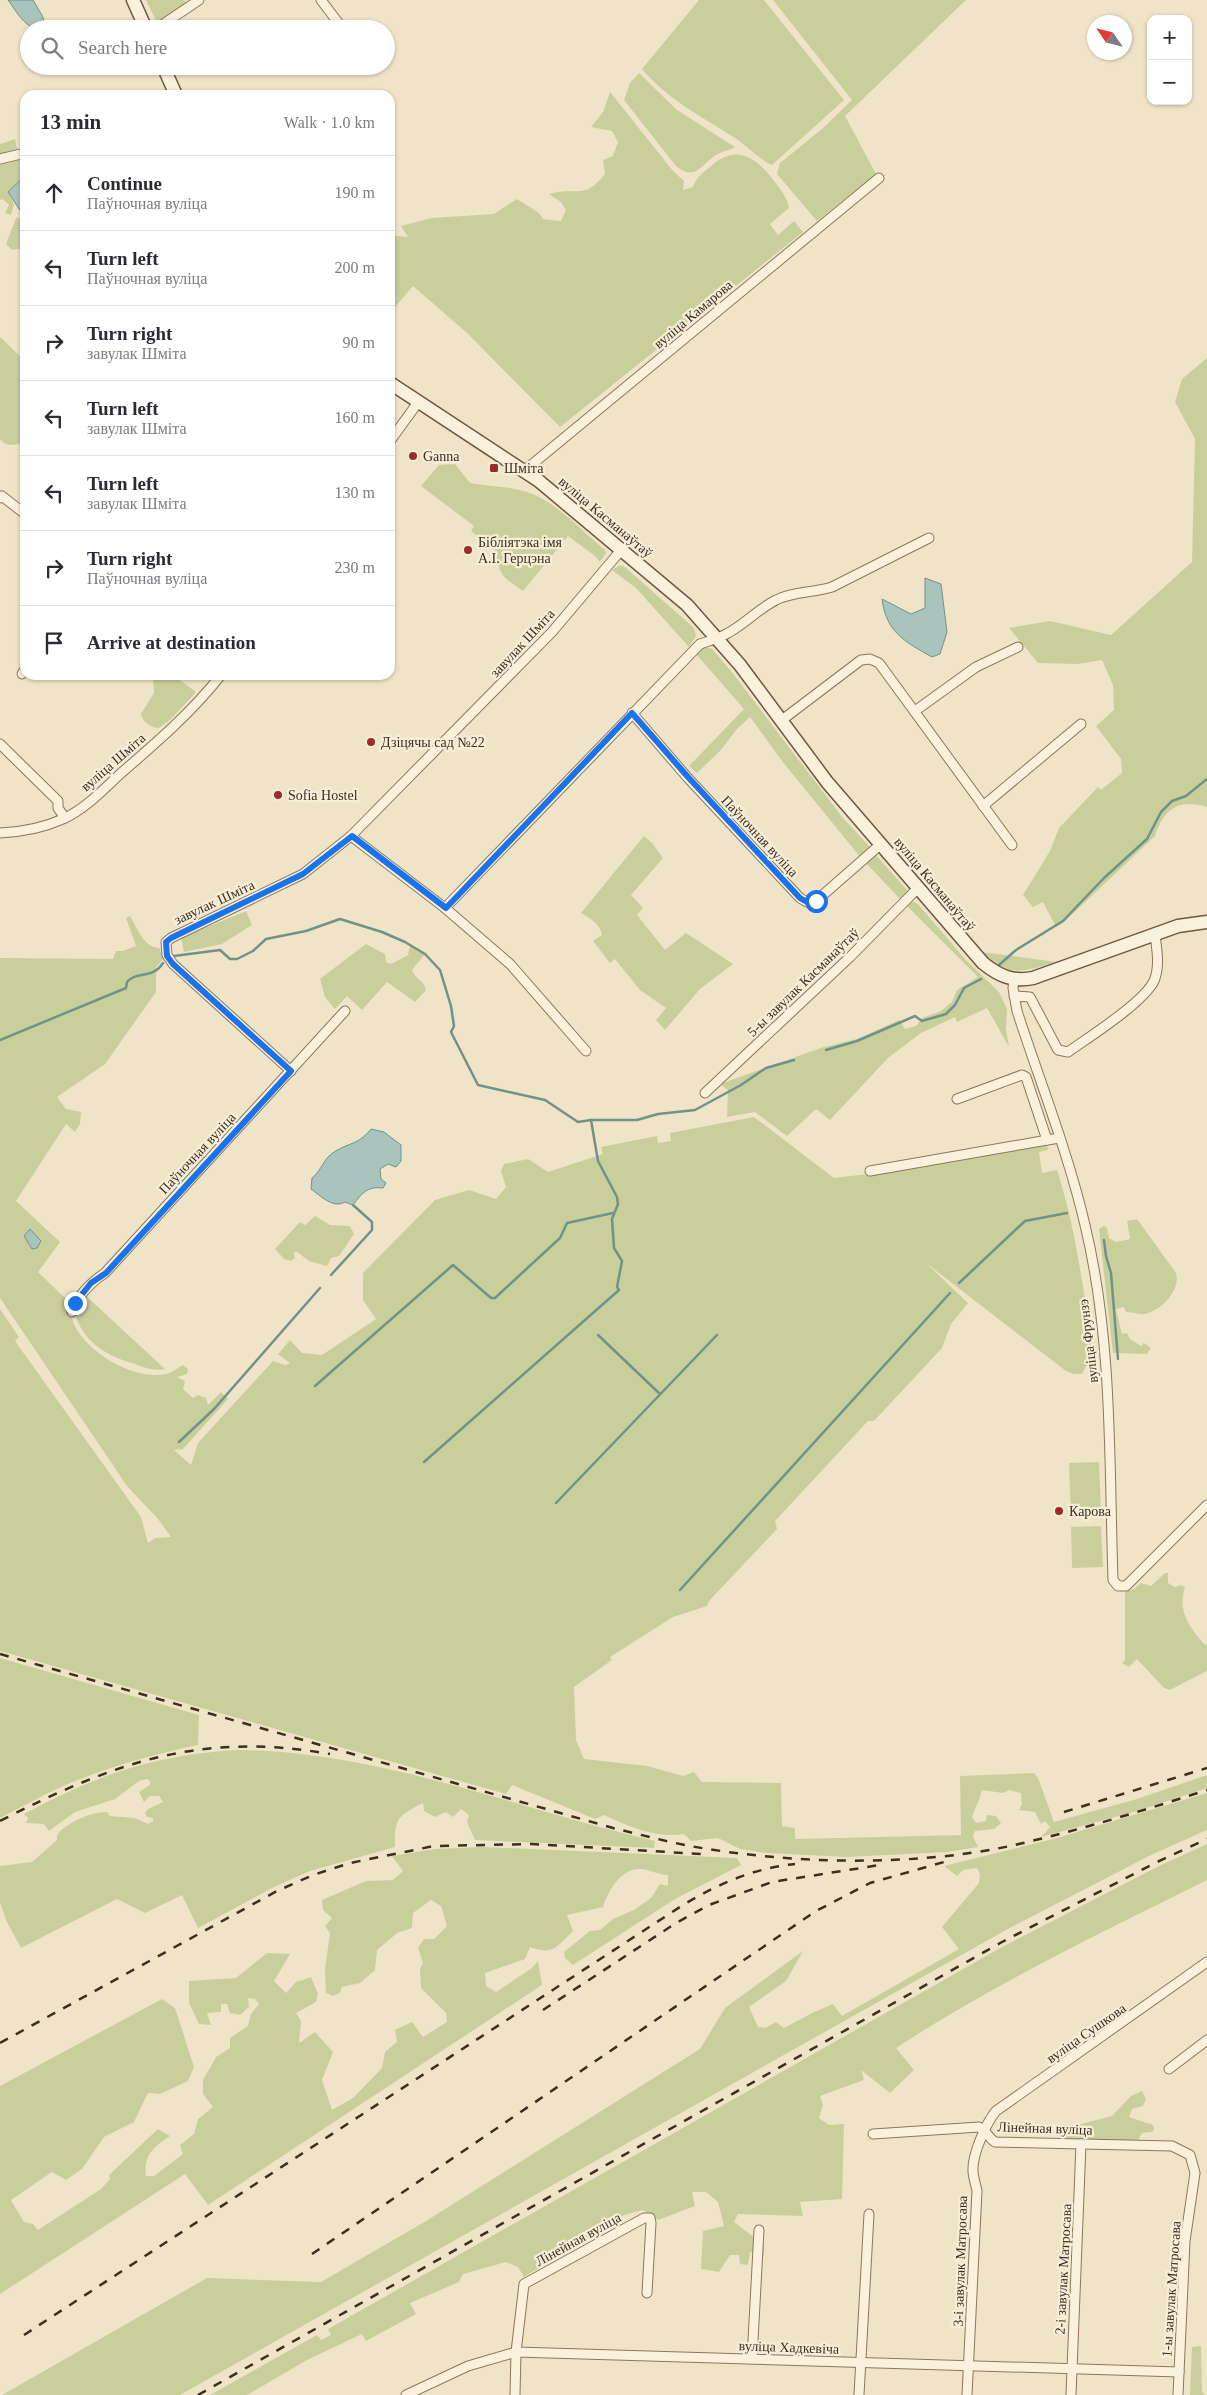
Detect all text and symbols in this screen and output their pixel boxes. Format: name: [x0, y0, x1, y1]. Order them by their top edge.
north arrow: [1087, 15, 1132, 60]
map controls: [1147, 15, 1192, 105]
button: +: [1147, 15, 1192, 60]
search box: [20, 20, 395, 75]
icon: search: [38, 34, 66, 62]
text: Search here: [78, 37, 167, 58]
button: −: [1147, 60, 1192, 105]
text: 13 min: [40, 110, 101, 134]
text: Walk · 1.0 km: [284, 114, 375, 131]
text: Continue: [87, 173, 162, 194]
icon: ahead: [40, 179, 68, 207]
text: 190 m: [335, 184, 375, 201]
text: Паўночная вуліца: [87, 195, 207, 212]
text: Turn left: [87, 248, 159, 269]
icon: left: [40, 254, 68, 282]
text: 200 m: [335, 259, 375, 276]
text: Паўночная вуліца: [87, 270, 207, 287]
street label: вуліца Камарова: [651, 277, 736, 351]
text: Turn right: [87, 323, 172, 344]
icon: right: [40, 329, 68, 357]
text: 90 m: [343, 334, 375, 351]
text: завулак Шміта: [87, 345, 187, 362]
text: Turn left: [87, 398, 159, 419]
icon: left: [40, 404, 68, 432]
text: 160 m: [335, 409, 375, 426]
text: завулак Шміта: [87, 420, 187, 437]
place label: Ganna: [423, 449, 460, 464]
marker: Ganna: [407, 450, 419, 462]
place label: Шміта: [504, 461, 544, 476]
marker: Шміта: [488, 462, 500, 474]
text: Turn left: [87, 473, 159, 494]
street label: вуліца Касманаўтаў: [556, 474, 655, 561]
icon: left: [40, 479, 68, 507]
text: 130 m: [335, 484, 375, 501]
text: завулак Шміта: [87, 495, 187, 512]
place label: Бібліятэка імя А.І. Герцэна: [478, 535, 563, 566]
marker: Бібліятэка імя А.І. Герцэна: [462, 544, 474, 556]
text: Turn right: [87, 548, 172, 569]
icon: right: [40, 554, 68, 582]
text: 230 m: [335, 559, 375, 576]
text: Паўночная вуліца: [87, 570, 207, 587]
street label: завулак Шміта: [487, 606, 558, 680]
icon: arrive: [40, 629, 68, 657]
text: Arrive at destination: [87, 632, 256, 653]
street label: вуліца Шміта: [78, 730, 149, 794]
place label: Дзіцячы сад №22: [381, 735, 485, 750]
marker: Дзіцячы сад №22: [365, 736, 377, 748]
place label: Sofia Hostel: [288, 788, 358, 803]
marker: Sofia Hostel: [272, 789, 284, 801]
street label: Паўночная вуліца: [718, 793, 802, 881]
street label: вуліца Касманаўтаў: [891, 835, 978, 934]
street label: завулак Шміта: [172, 877, 258, 928]
route start: [805, 890, 828, 913]
street label: 5-ы завулак Касманаўтаў: [745, 925, 862, 1040]
street label: Паўночная вуліца: [156, 1109, 239, 1197]
route end: [64, 1292, 87, 1315]
street label: вуліца Фрунзэ: [1076, 1298, 1101, 1384]
place label: Карова: [1069, 1504, 1112, 1519]
marker: Карова: [1053, 1505, 1065, 1517]
street label: вуліца Сушкова: [1044, 2000, 1129, 2066]
street label: Лінейная вуліца: [997, 2119, 1094, 2138]
street label: 3-і завулак Матросава: [951, 2195, 970, 2327]
street label: 2-і завулак Матросава: [1053, 2202, 1074, 2335]
street label: Лінейная вуліца: [533, 2209, 624, 2269]
street label: 1-ы завулак Матросава: [1159, 2220, 1184, 2358]
street label: вуліца Хадкевіча: [739, 2338, 840, 2357]

